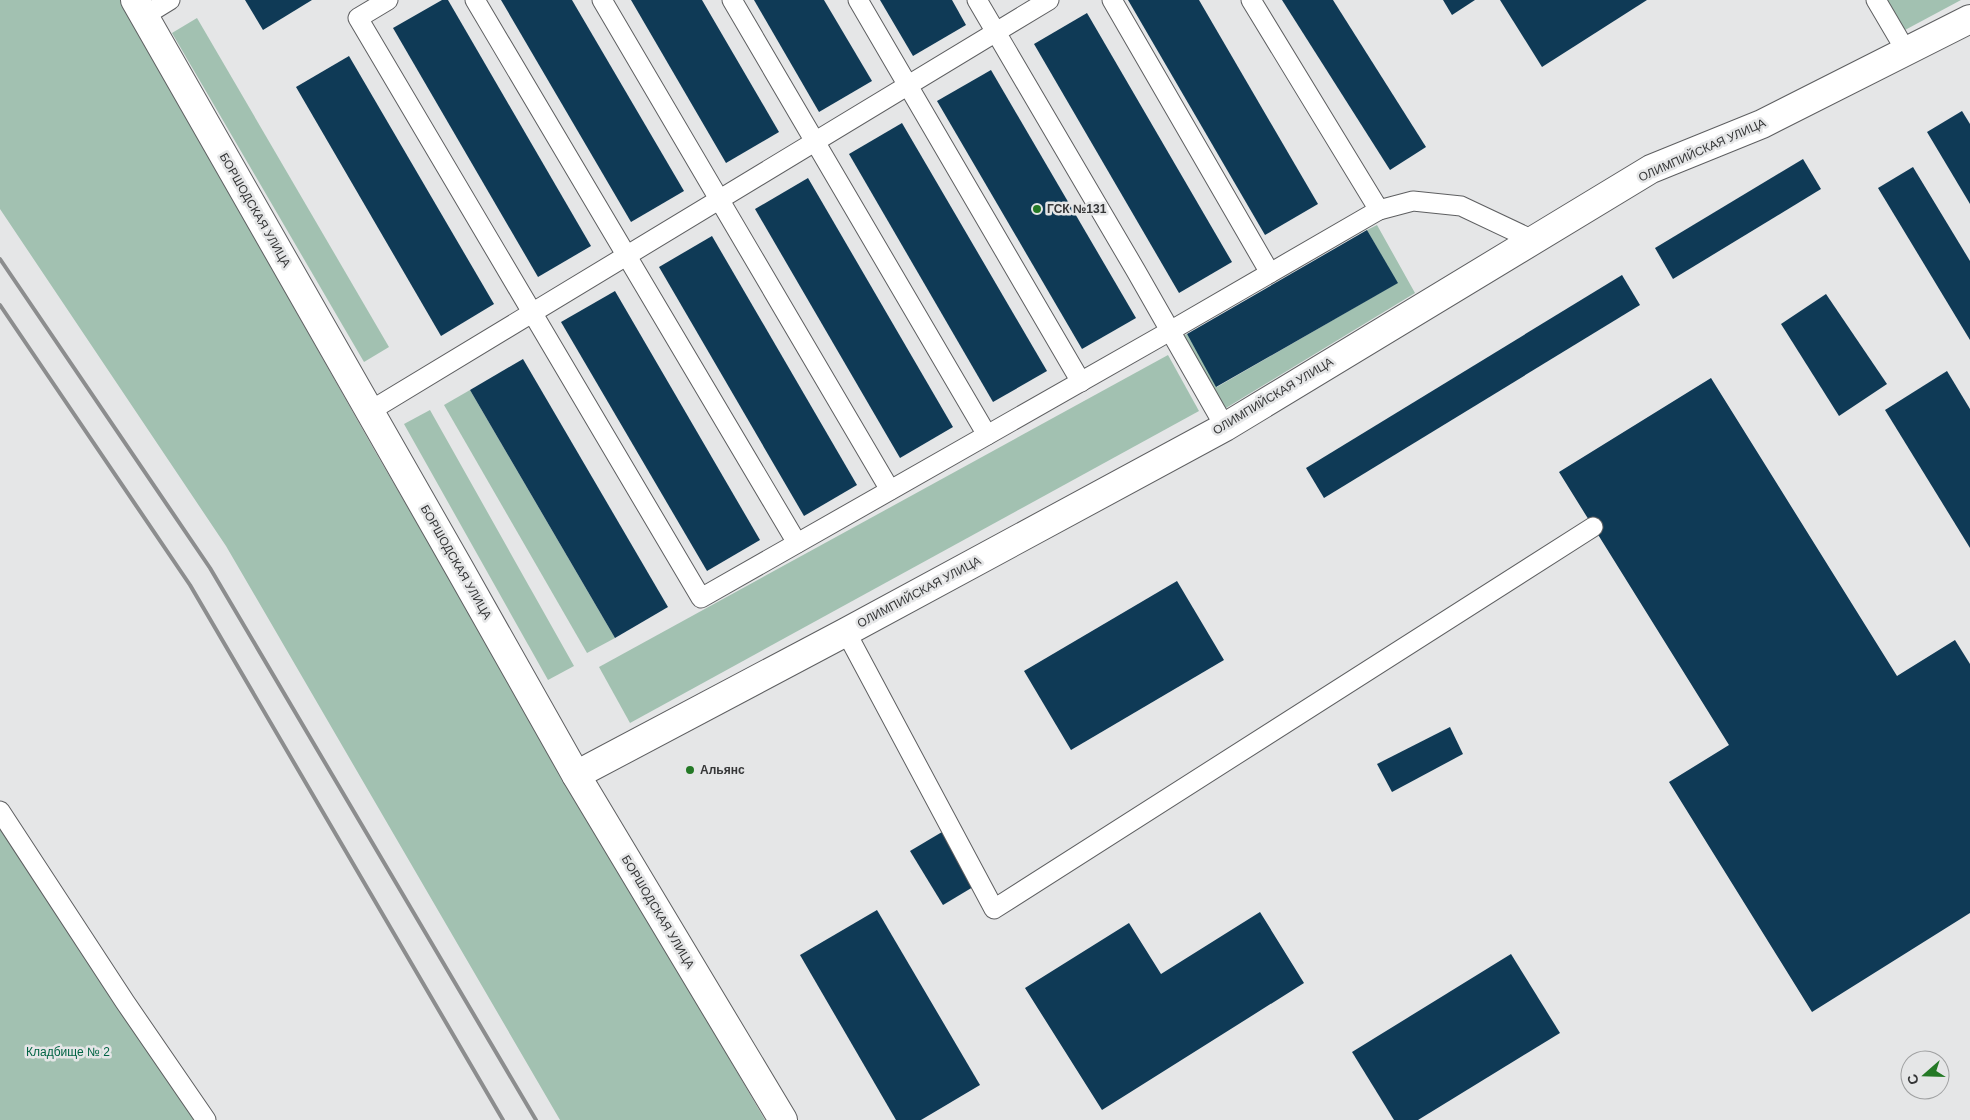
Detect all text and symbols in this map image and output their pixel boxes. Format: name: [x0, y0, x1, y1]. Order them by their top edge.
street label: ОЛИМПИЙСКАЯ УЛИЦА: [1636, 115, 1768, 184]
street label: БОРШОДСКАЯ УЛИЦА: [217, 150, 293, 270]
place label: ГСК №131: [1047, 202, 1107, 216]
marker: ГСК №131: [1031, 203, 1043, 215]
street label: ОЛИМПИЙСКАЯ УЛИЦА: [1210, 354, 1336, 437]
street label: БОРШОДСКАЯ УЛИЦА: [418, 502, 494, 622]
street label: ОЛИМПИЙСКАЯ УЛИЦА: [854, 553, 983, 631]
place label: Альянс: [700, 763, 745, 777]
marker: Альянс: [684, 764, 696, 776]
street label: БОРШОДСКАЯ УЛИЦА: [619, 853, 697, 971]
park label: Кладбище № 2: [26, 1045, 110, 1059]
north arrow: [1900, 1050, 1950, 1100]
text: С: [1904, 1072, 1922, 1087]

